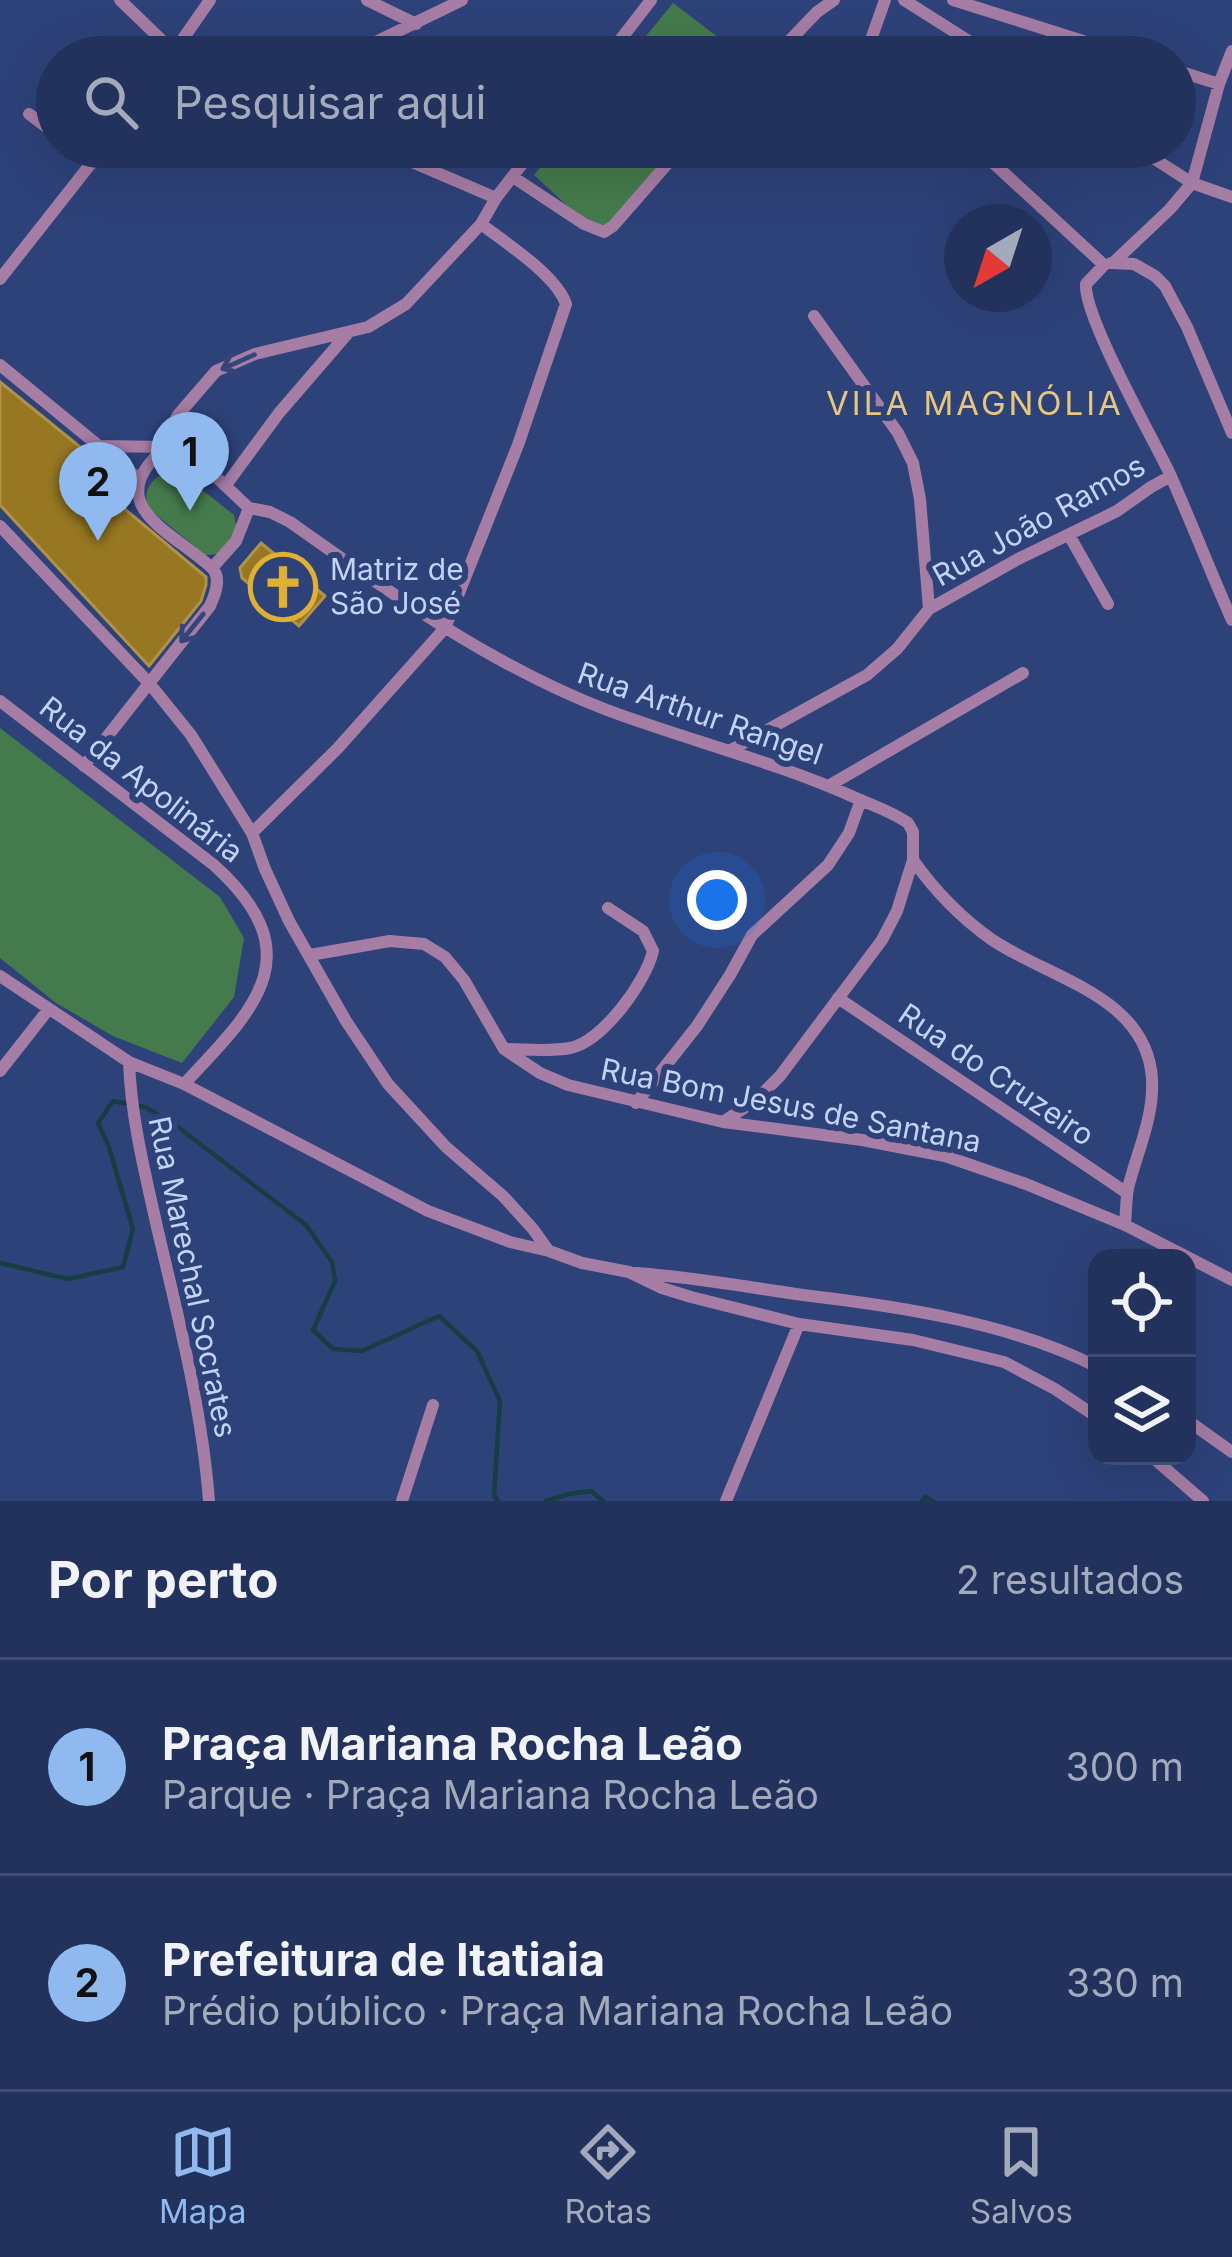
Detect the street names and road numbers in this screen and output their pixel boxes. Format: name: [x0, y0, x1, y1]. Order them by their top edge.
street label: Rua João Ramos: [926, 447, 1151, 593]
street label: Rua Arthur Rangel: [573, 654, 828, 772]
street label: Rua da Apolinária: [33, 689, 250, 870]
street label: Rua do Cruzeiro: [892, 996, 1101, 1153]
street label: Rua Bom Jesus de Santana: [598, 1050, 984, 1160]
street label: Rua Marechal Socrates: [141, 1113, 245, 1441]

